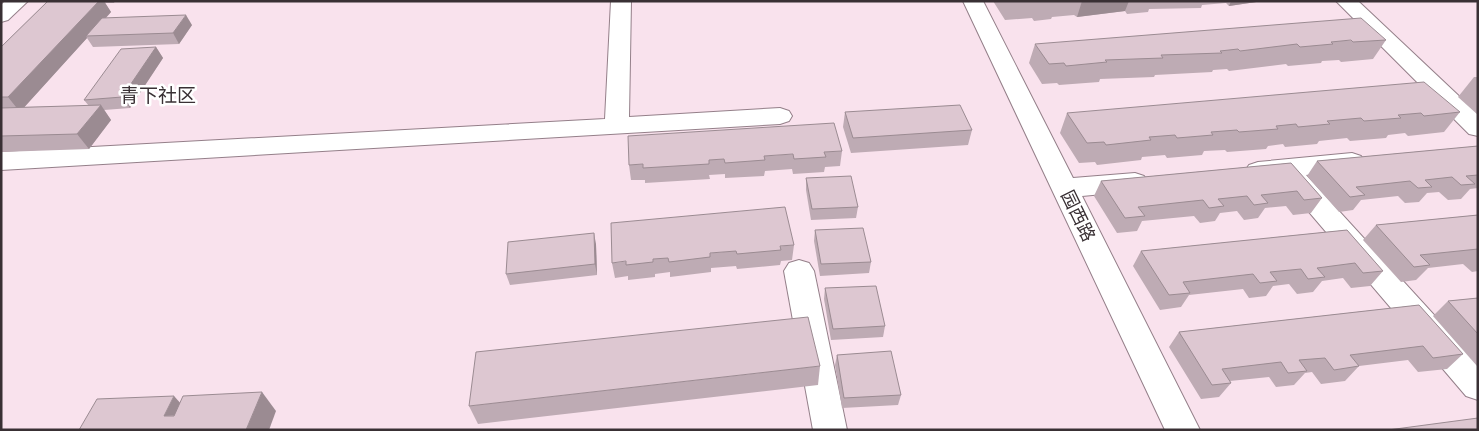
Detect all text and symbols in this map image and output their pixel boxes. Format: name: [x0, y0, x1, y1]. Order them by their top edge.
district label: 青下社区: [120, 85, 196, 106]
street label: 园西路: [1057, 187, 1099, 245]

